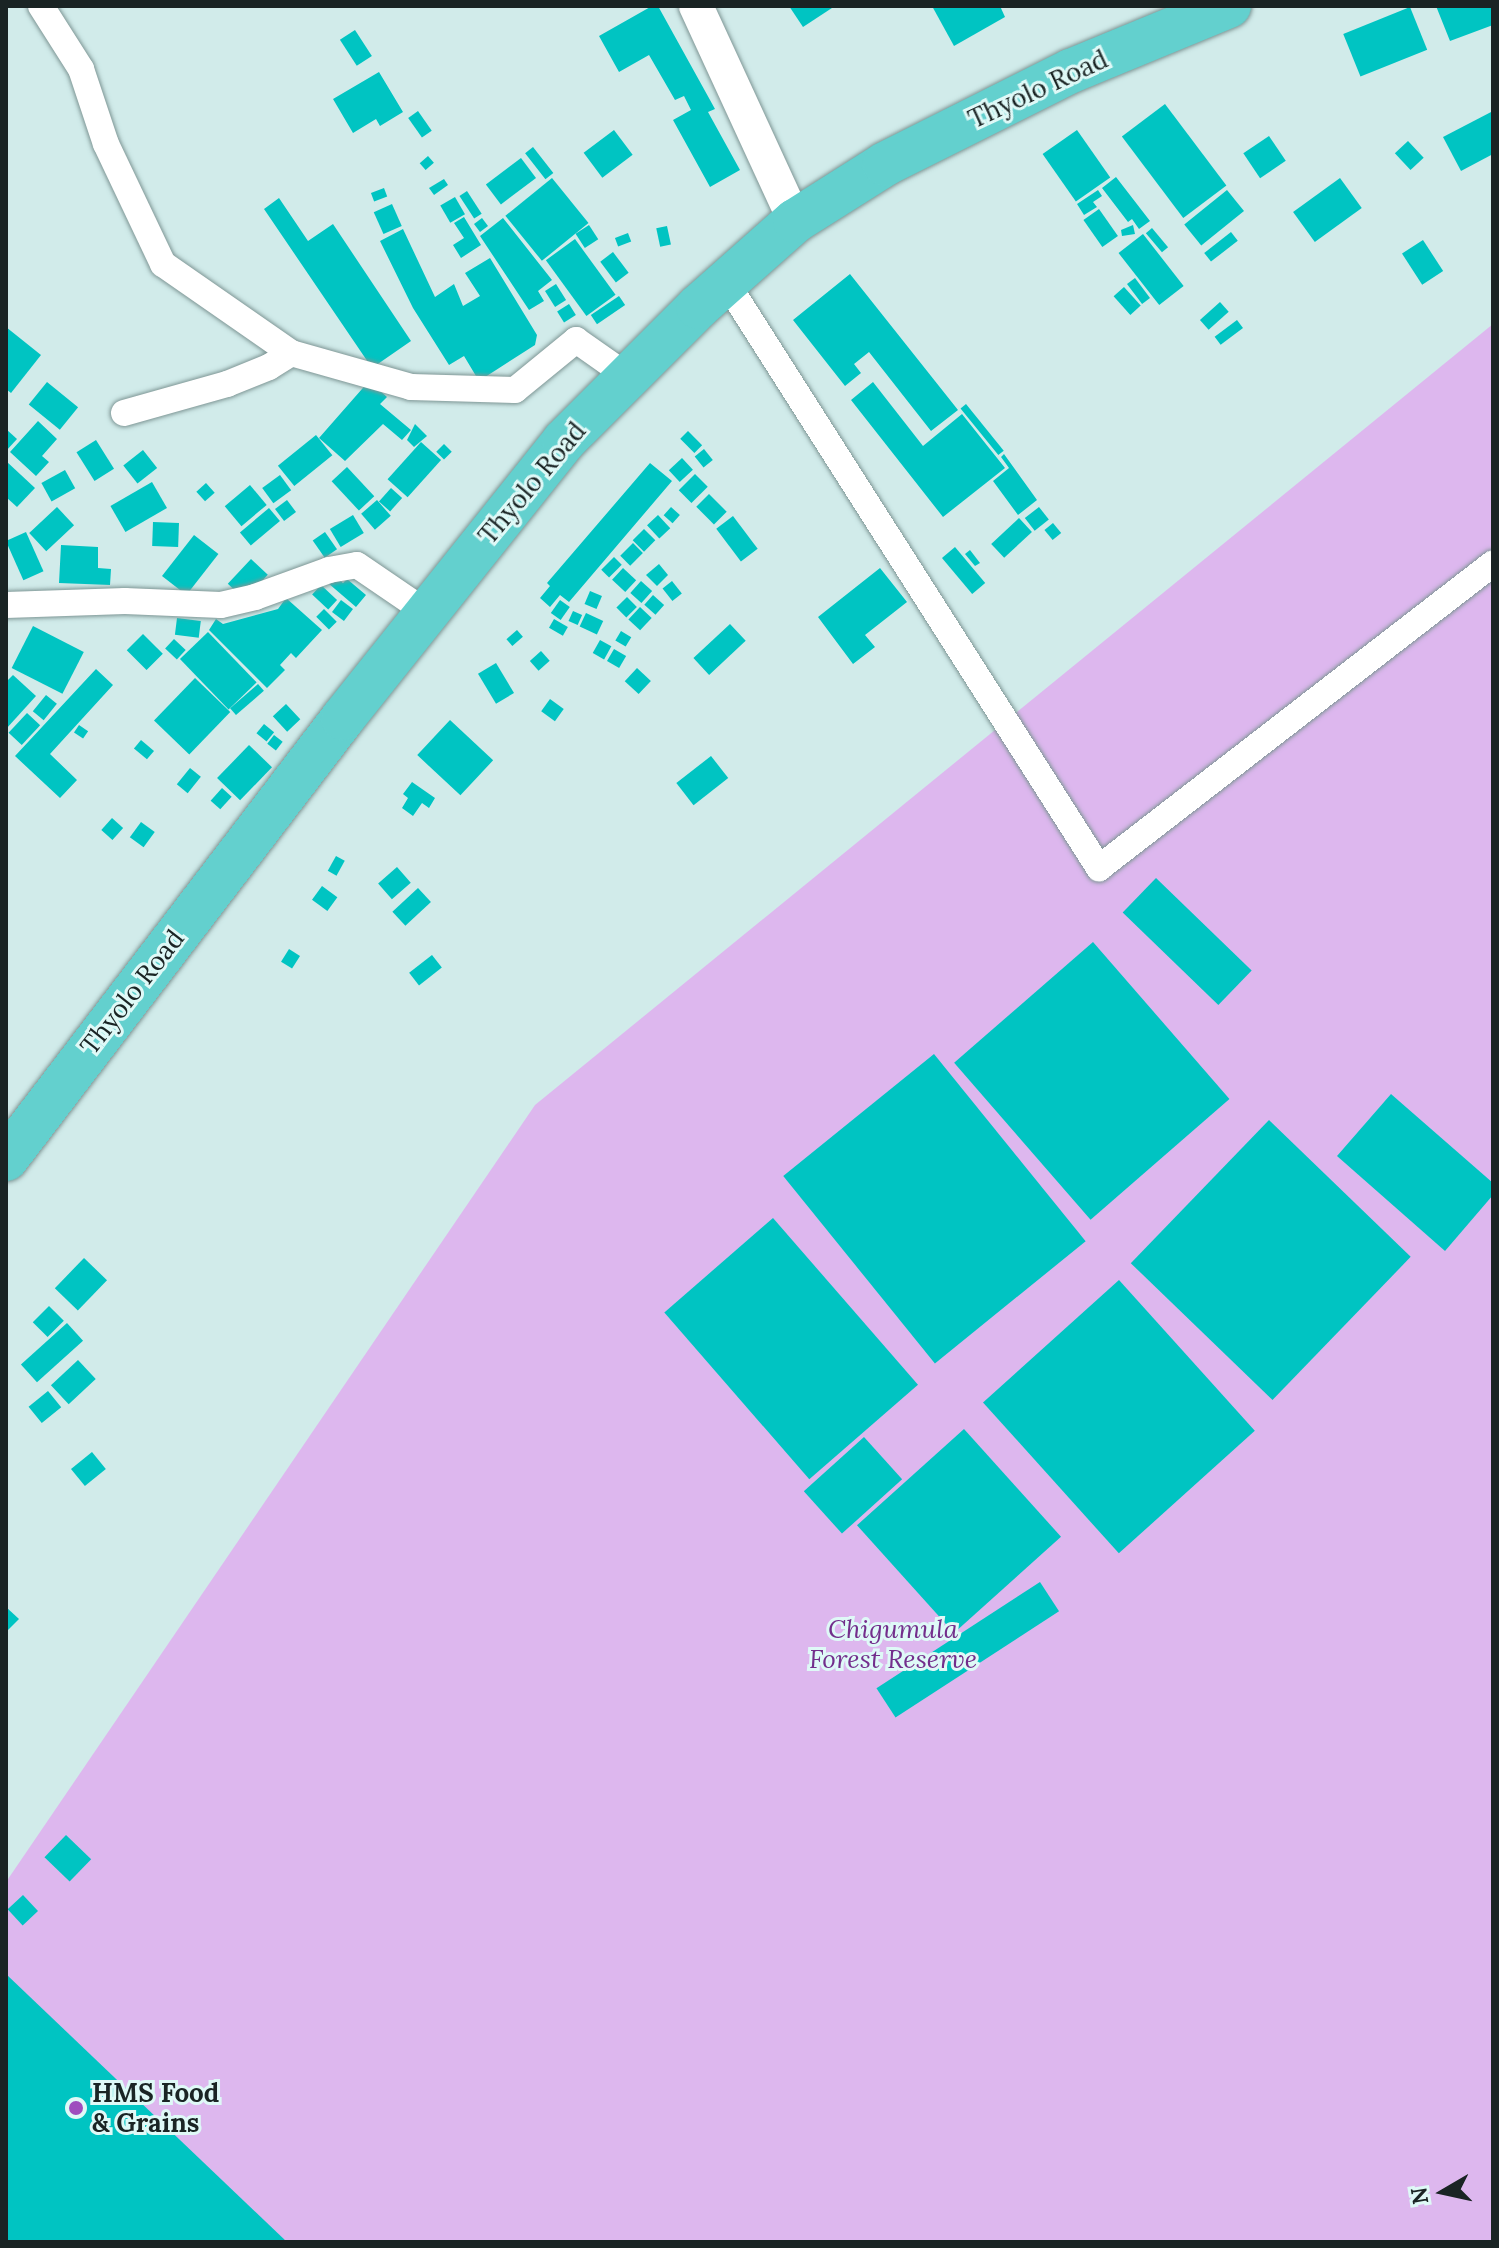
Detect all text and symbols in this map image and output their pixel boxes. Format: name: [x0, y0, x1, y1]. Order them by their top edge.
street label: Thyolo Road: [963, 43, 1113, 135]
street label: Thyolo Road: [472, 415, 592, 551]
street label: Thyolo Road: [73, 923, 191, 1061]
park label: Chigumula Forest Reserve: [809, 1613, 977, 1674]
place label: HMS Food & Grains: [92, 2077, 219, 2138]
marker: HMS Food & Grains: [67, 2099, 85, 2117]
north arrow: [1403, 2152, 1483, 2232]
text: N: [1404, 2185, 1434, 2206]

